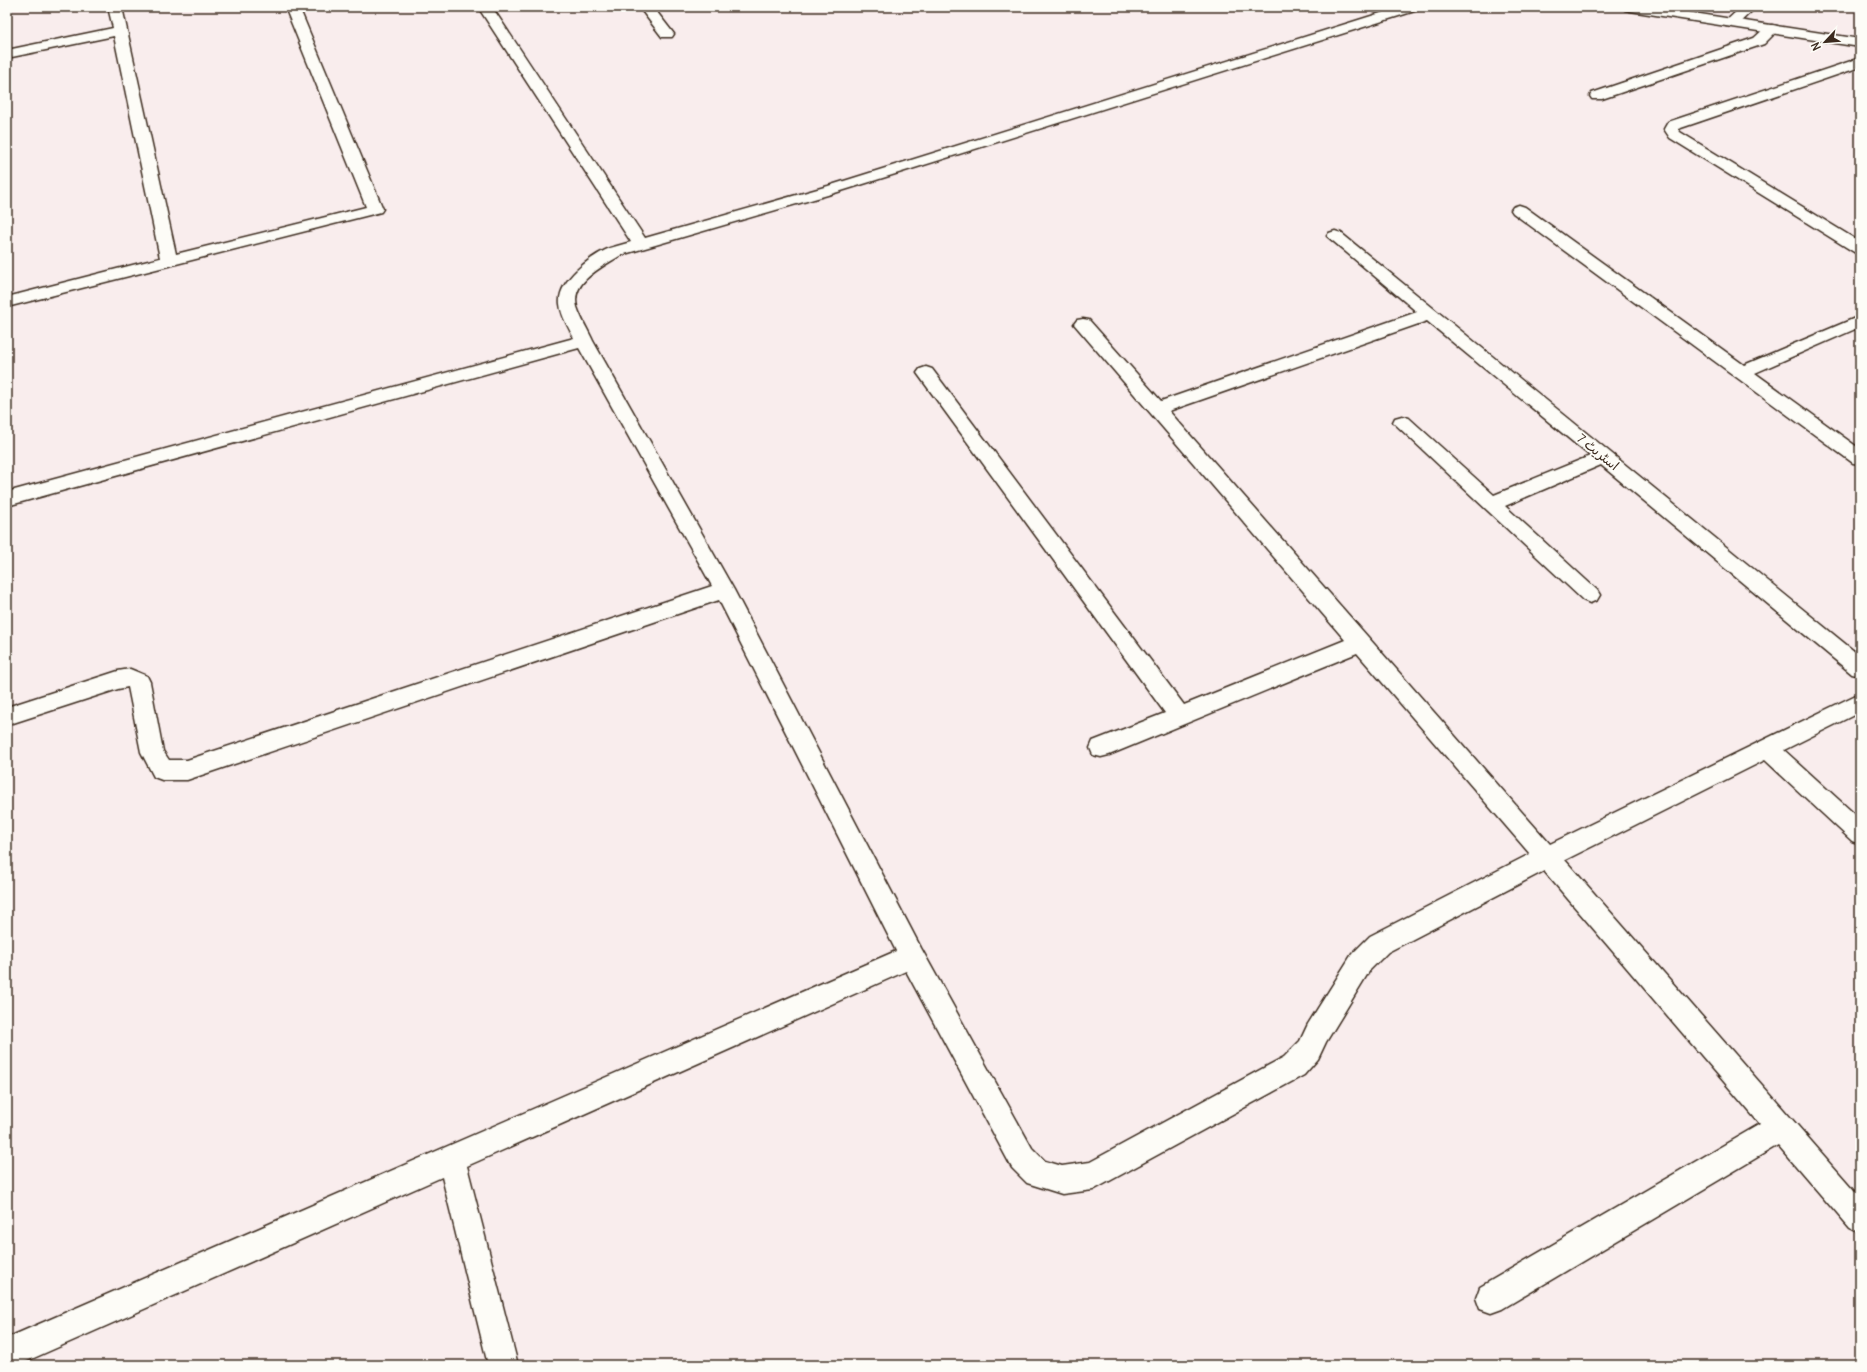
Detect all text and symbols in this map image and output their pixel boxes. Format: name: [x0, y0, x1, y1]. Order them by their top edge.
north arrow: [1805, 22, 1845, 62]
text: N: [1808, 40, 1824, 53]
street label: اسٹریٹ 7: [1574, 430, 1622, 474]

